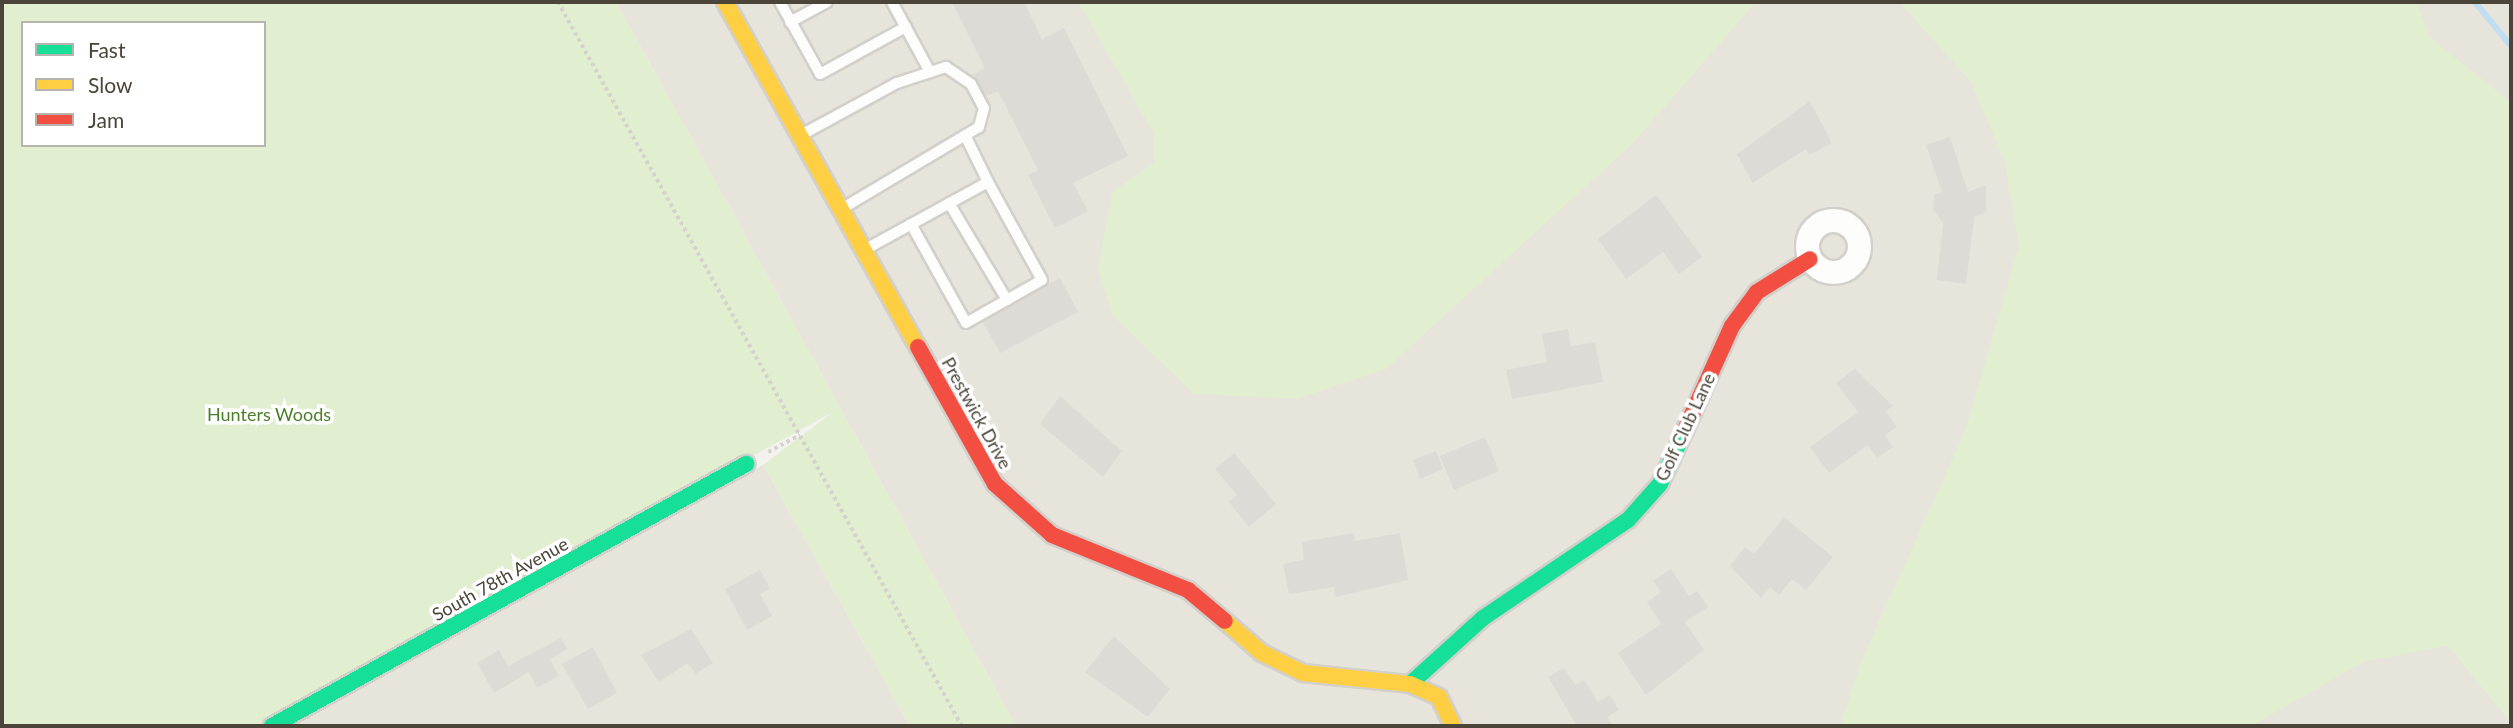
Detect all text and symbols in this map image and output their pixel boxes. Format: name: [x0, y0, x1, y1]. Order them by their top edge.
legend: [21, 21, 266, 147]
text: Fast: [88, 37, 125, 62]
text: Slow: [88, 72, 132, 97]
text: Jam: [88, 107, 124, 132]
street label: Prestwick Drive: [937, 353, 1017, 473]
street label: Golf Club Lane: [1650, 369, 1720, 485]
park label: Hunters Woods: [207, 403, 331, 425]
street label: South 78th Avenue: [428, 533, 572, 625]

